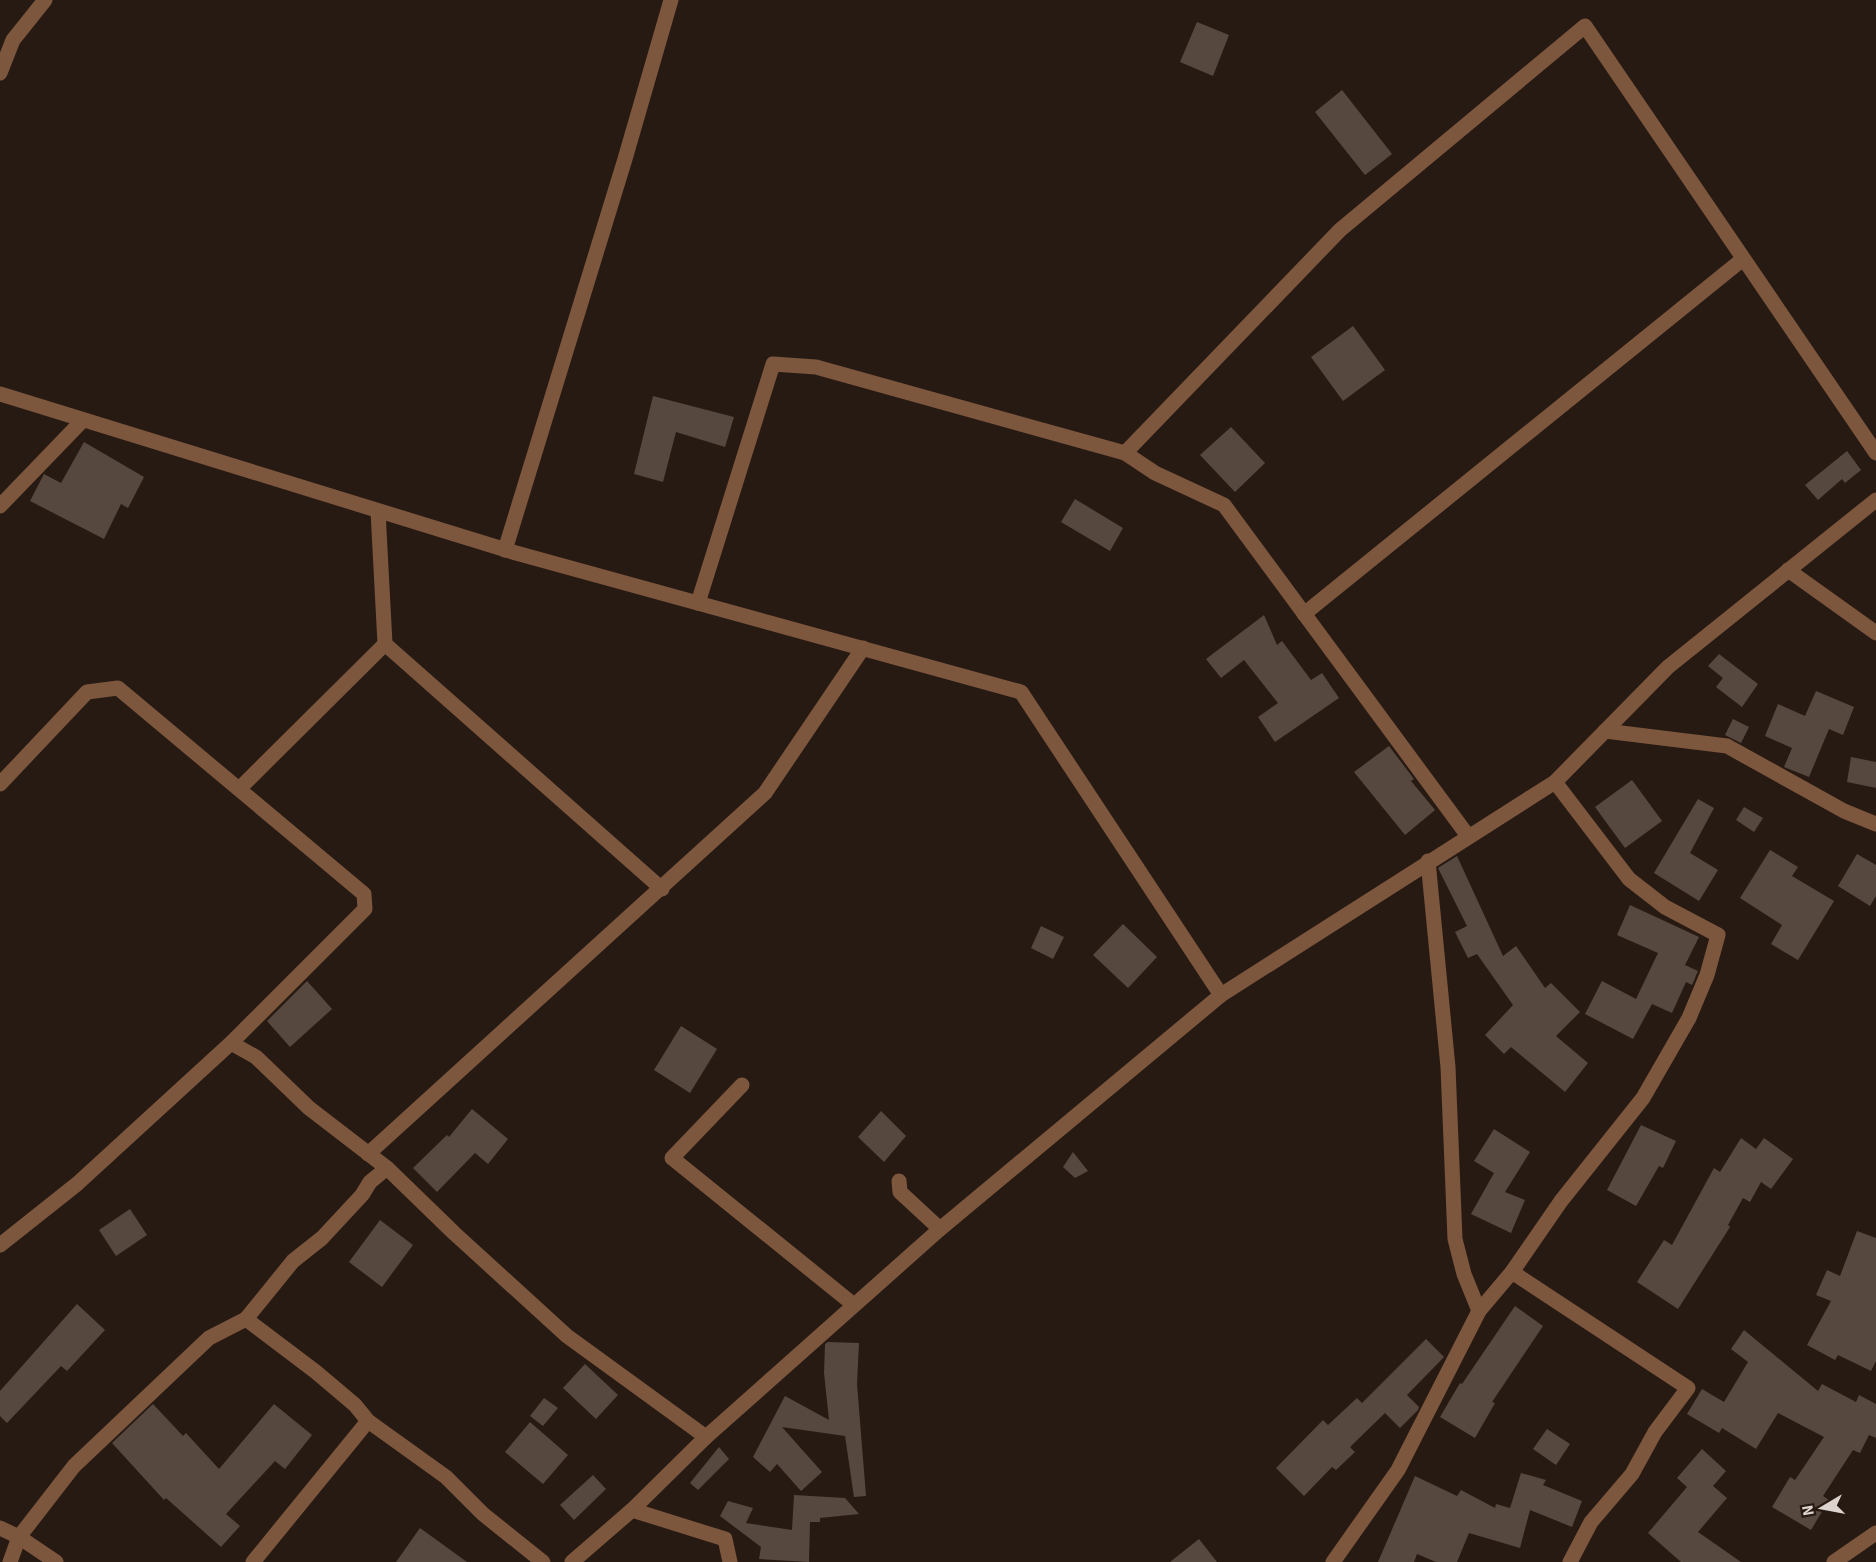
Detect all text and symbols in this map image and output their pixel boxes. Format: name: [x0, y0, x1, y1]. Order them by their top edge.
north arrow: [1792, 1478, 1852, 1538]
text: N: [1796, 1503, 1820, 1518]

